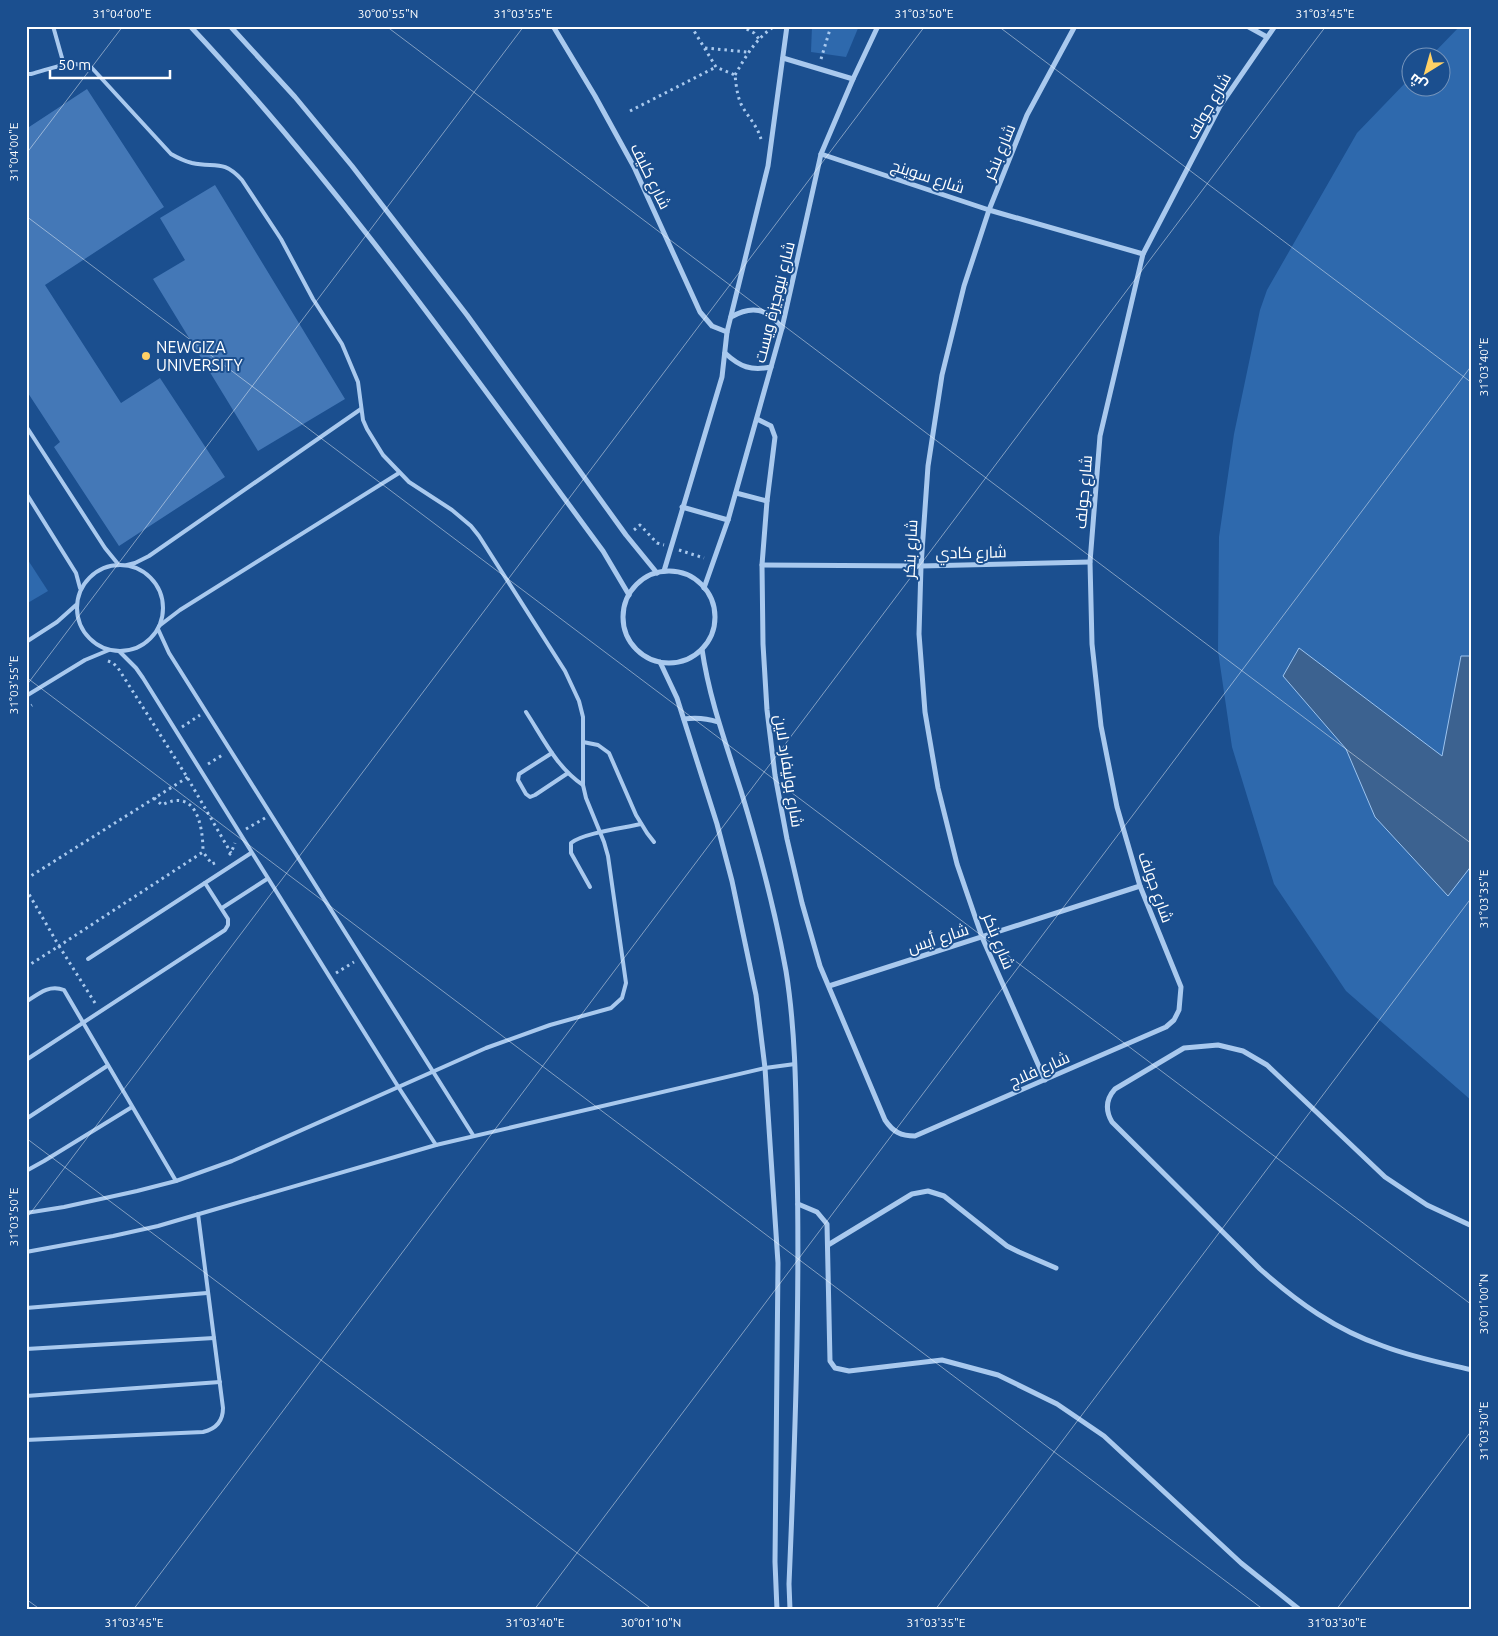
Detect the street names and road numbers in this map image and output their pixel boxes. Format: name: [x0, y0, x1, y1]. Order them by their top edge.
street label: شارع جولف: [1182, 69, 1237, 144]
street label: شارع بنكر: [979, 121, 1021, 185]
street label: شارع كليف: [625, 140, 675, 213]
street label: شارع سوينج: [888, 156, 967, 199]
street label: شارع نيوجيزة ويست: [750, 240, 801, 365]
street label: شارع جولف: [1071, 454, 1098, 530]
street label: شارع بنكر: [899, 519, 924, 580]
street label: شارع كادي: [935, 542, 1007, 567]
street label: شارع بوليفارد لاين: [768, 713, 807, 829]
street label: شارع جولف: [1132, 849, 1177, 926]
street label: شارع بنكر: [976, 909, 1018, 973]
street label: شارع أيس: [905, 920, 972, 959]
street label: شارع فلاج: [1006, 1048, 1073, 1093]

